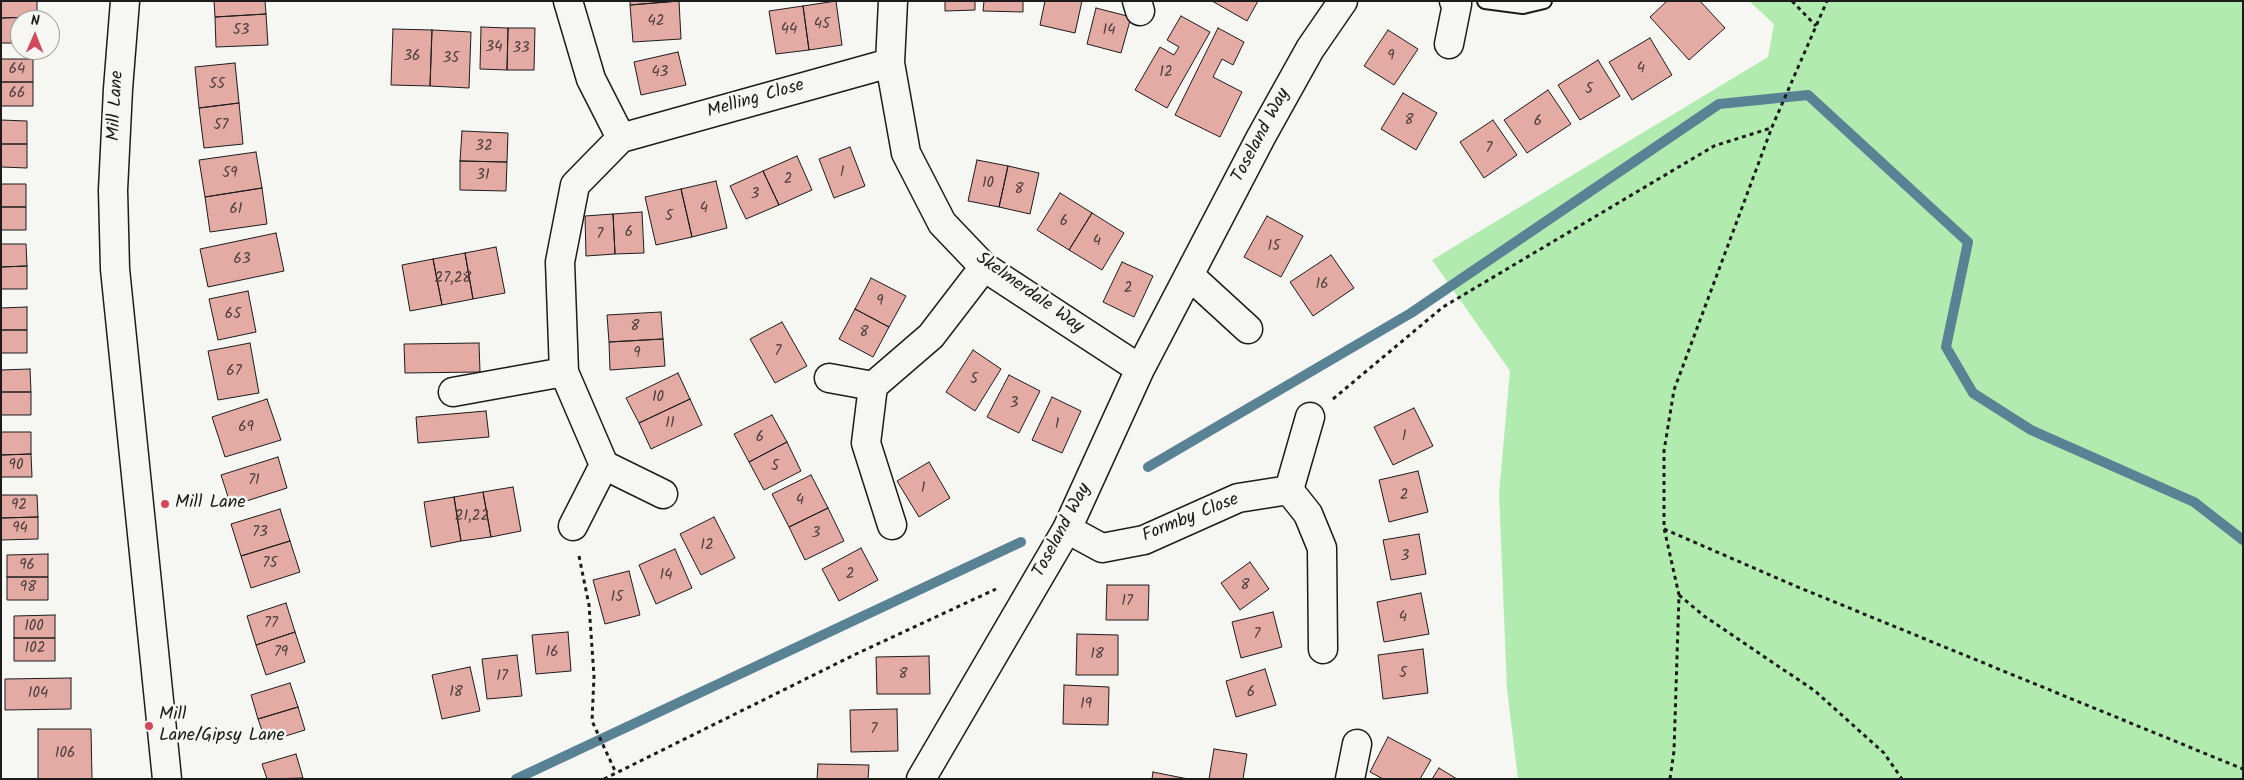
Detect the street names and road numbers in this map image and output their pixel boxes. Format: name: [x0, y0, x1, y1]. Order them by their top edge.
street label: Mill Lane: [104, 70, 130, 142]
street label: Melling Close: [705, 76, 807, 124]
street label: Toseland Way: [1228, 85, 1296, 187]
street label: Skelmerdale Way: [971, 249, 1087, 339]
street label: Toseland Way: [1029, 480, 1097, 582]
street label: Formby Close: [1140, 490, 1242, 548]

